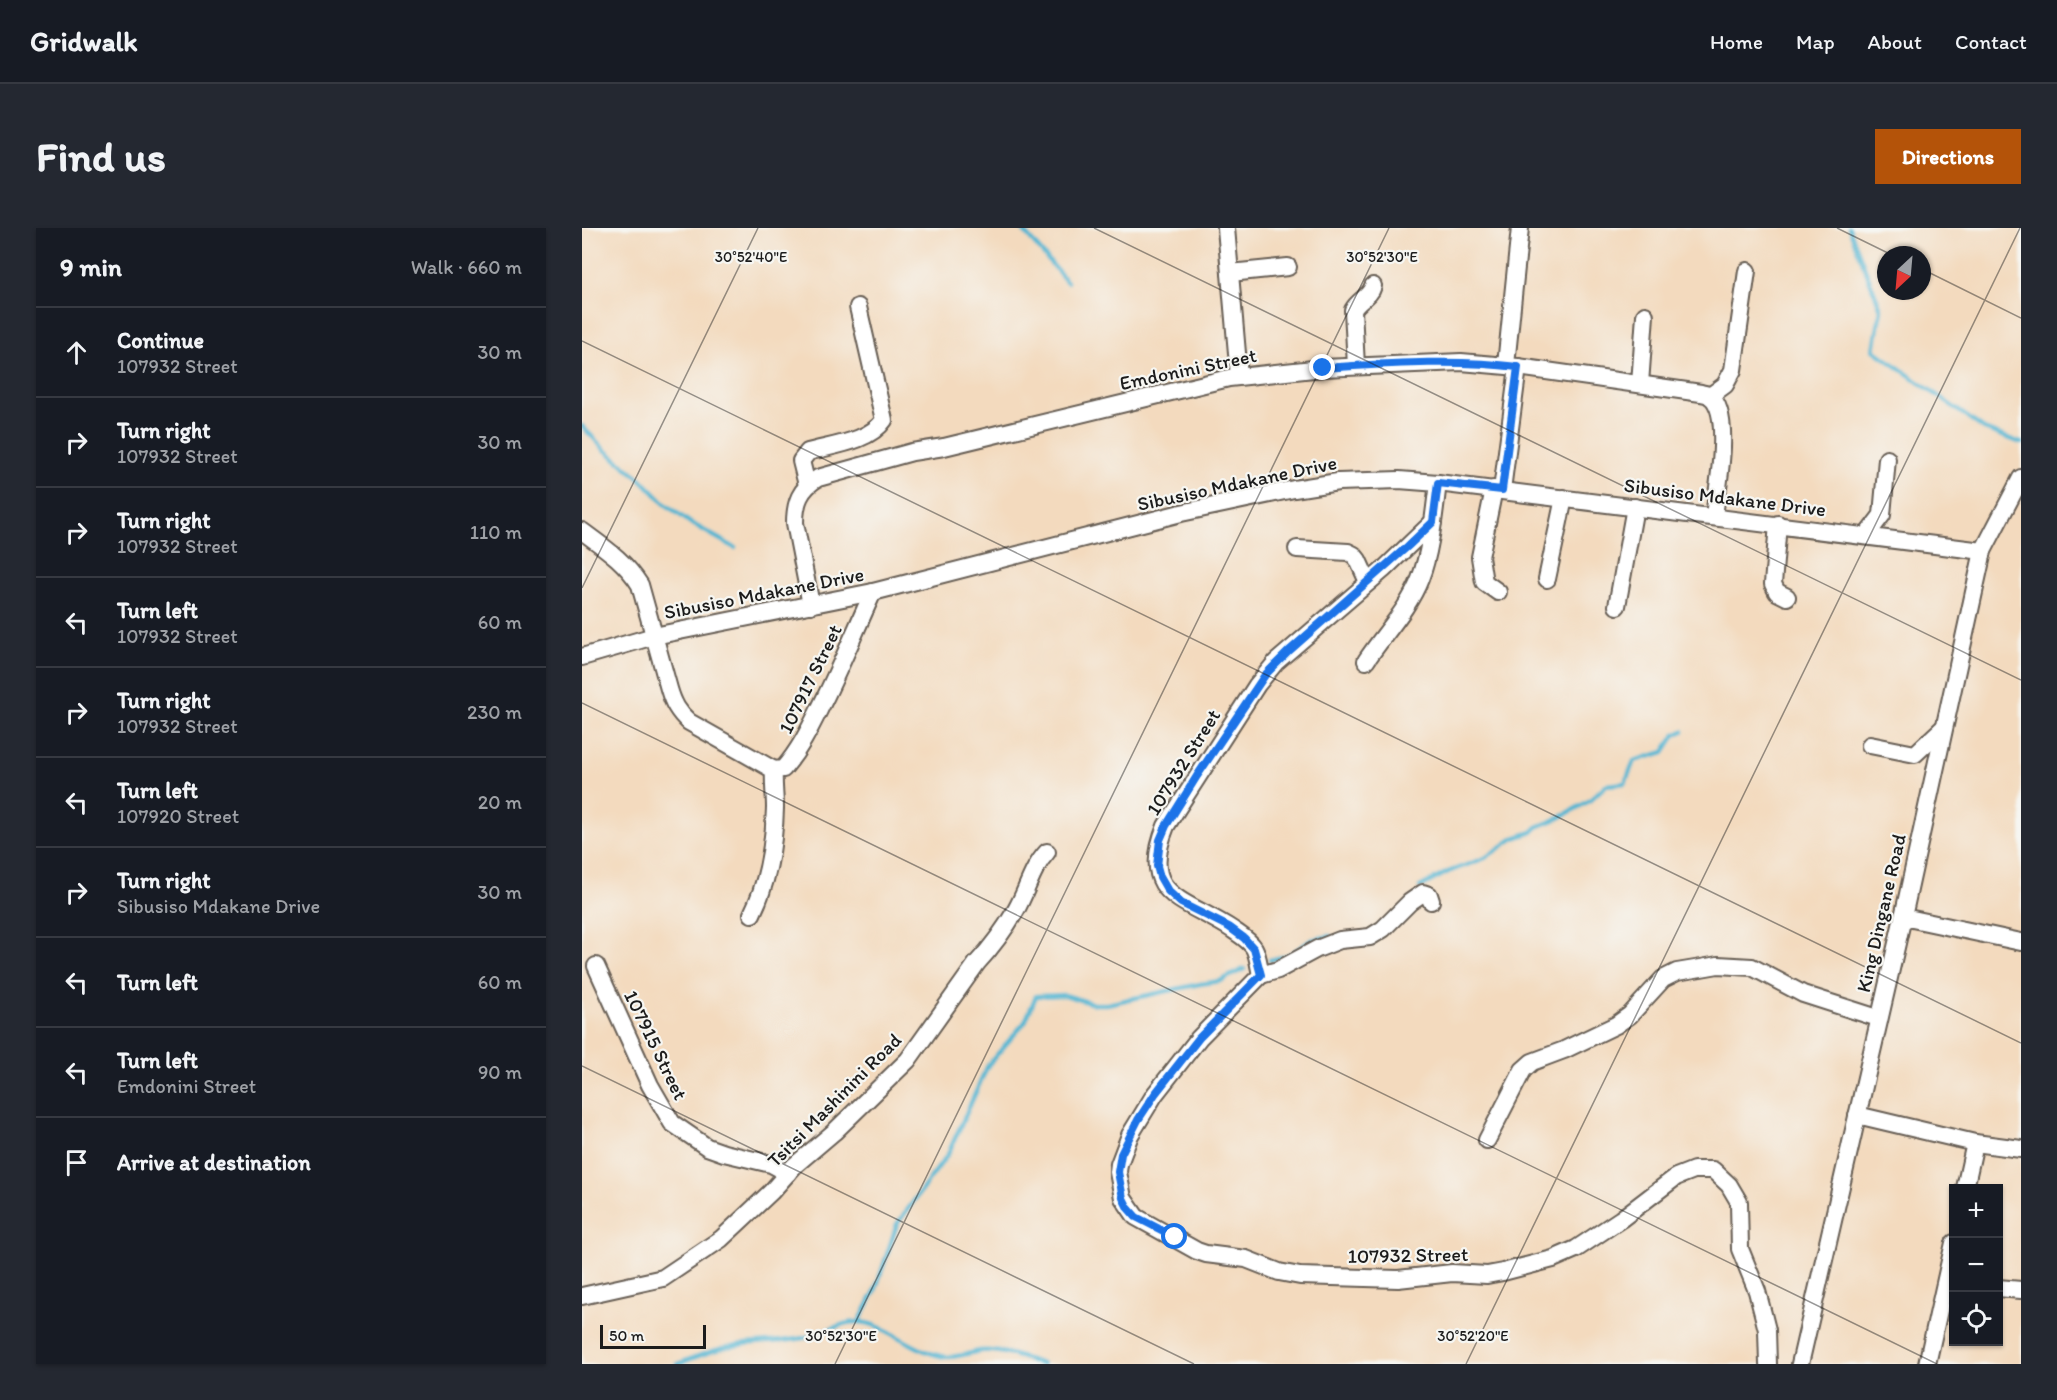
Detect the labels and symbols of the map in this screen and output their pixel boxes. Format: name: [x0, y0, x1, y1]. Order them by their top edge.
north arrow: [1877, 246, 1931, 300]
text: 30°52'40"E: [715, 248, 787, 266]
text: 30°52'30"E: [1346, 248, 1418, 266]
street label: Emdonini Street: [1117, 343, 1259, 395]
route end: [1309, 354, 1335, 380]
street label: Sibusiso Mdakane Drive: [1135, 450, 1339, 516]
street label: Sibusiso Mdakane Drive: [1623, 473, 1827, 521]
street label: Sibusiso Mdakane Drive: [662, 562, 866, 624]
street label: 107917 Street: [773, 620, 847, 738]
street label: 107932 Street: [1141, 704, 1225, 820]
street label: King Dingane Road: [1851, 831, 1911, 995]
street label: 107915 Street: [619, 986, 693, 1104]
street label: Tsitsi Mashinini Road: [762, 1028, 906, 1172]
route start: [1161, 1223, 1187, 1249]
street label: 107932 Street: [1347, 1242, 1469, 1268]
scale bar: [600, 1322, 706, 1350]
text: 30°52'30"E: [805, 1327, 877, 1345]
text: 30°52'20"E: [1437, 1327, 1509, 1345]

